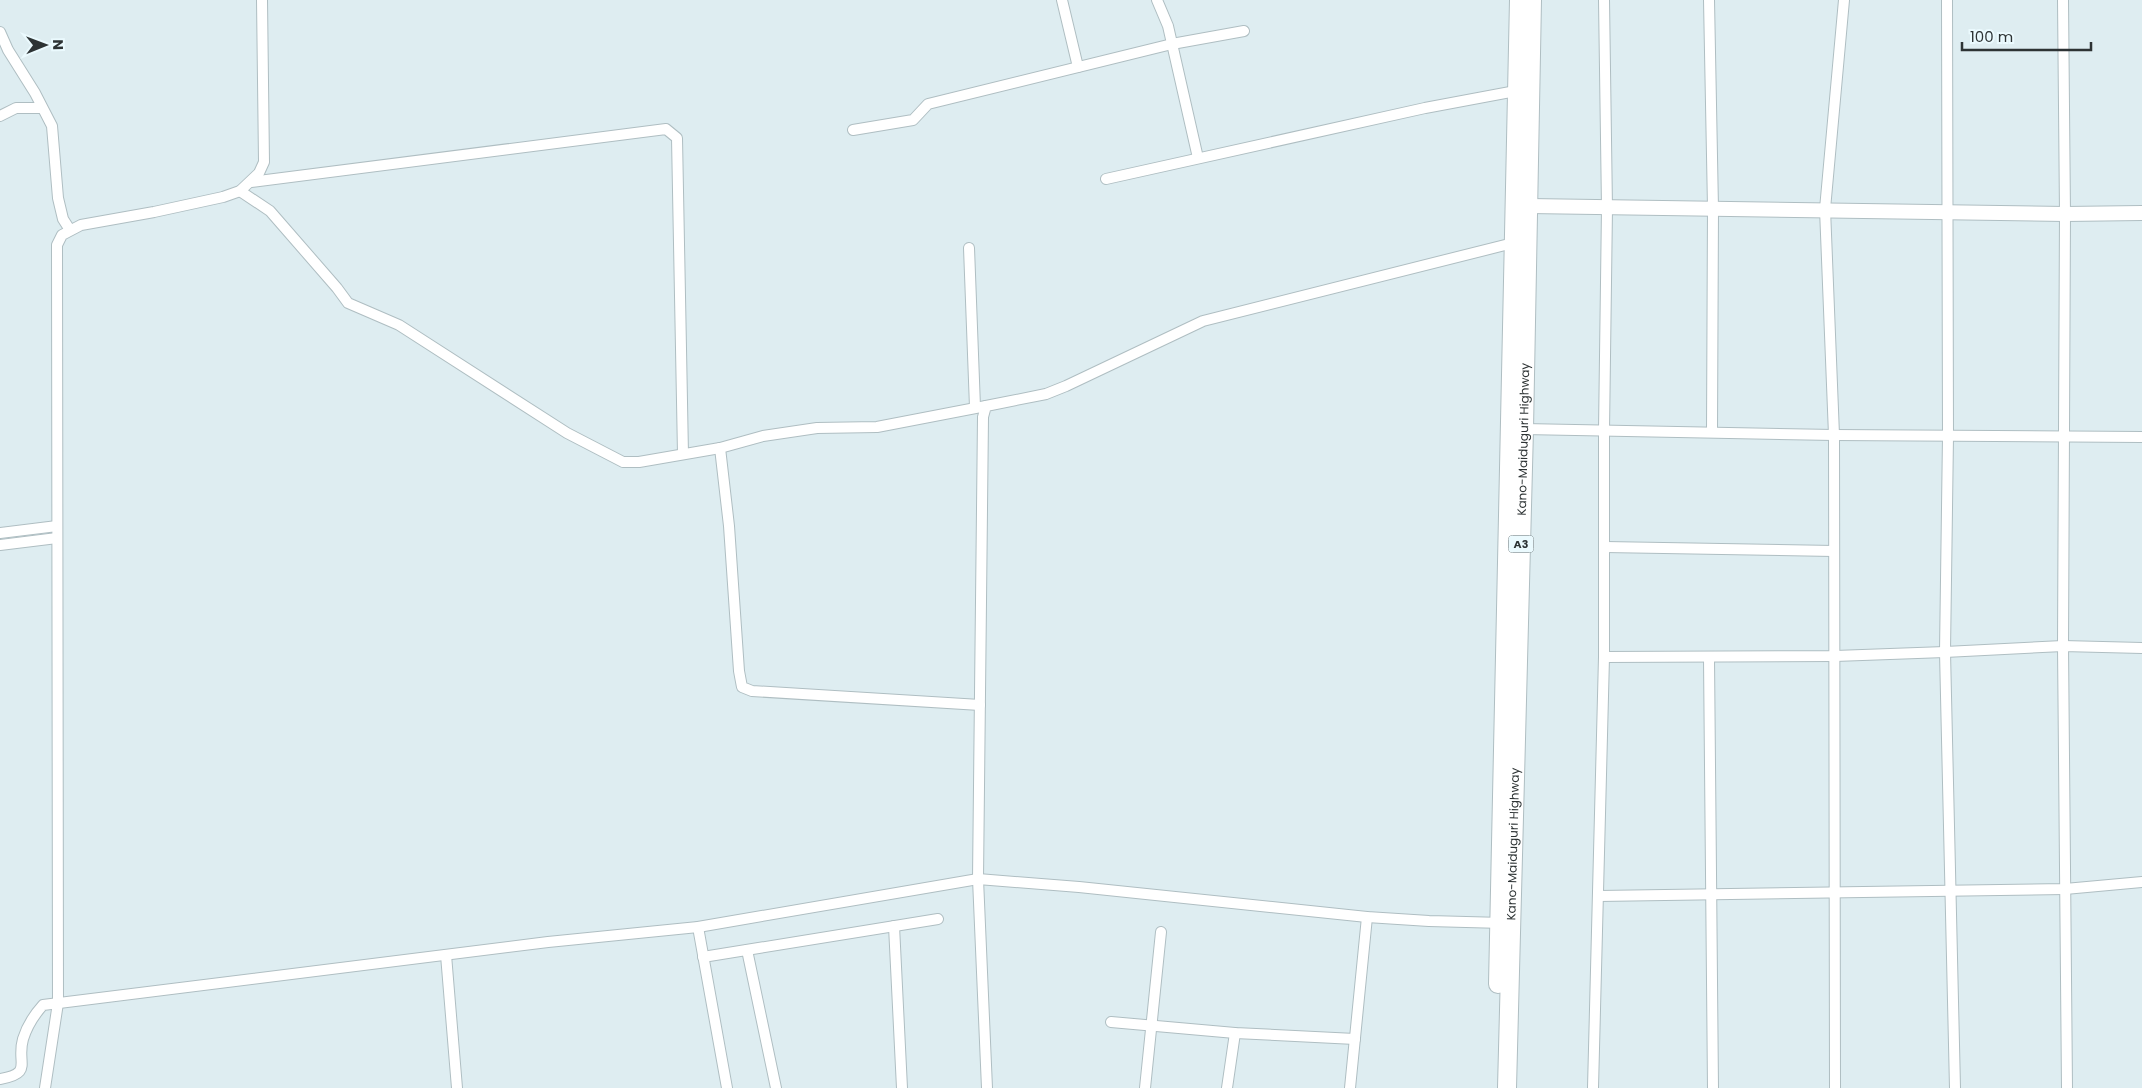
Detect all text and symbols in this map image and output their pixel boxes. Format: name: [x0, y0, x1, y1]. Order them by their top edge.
north arrow: [20, 20, 70, 70]
scale bar: [1962, 20, 2091, 52]
text: 100 m: [1970, 26, 2013, 47]
text: N: [48, 39, 68, 50]
street label: Kano-Maiduguri Highway: [1513, 362, 1533, 516]
road number: A3: [1508, 536, 1534, 552]
street label: Kano-Maiduguri Highway: [1502, 767, 1523, 921]

